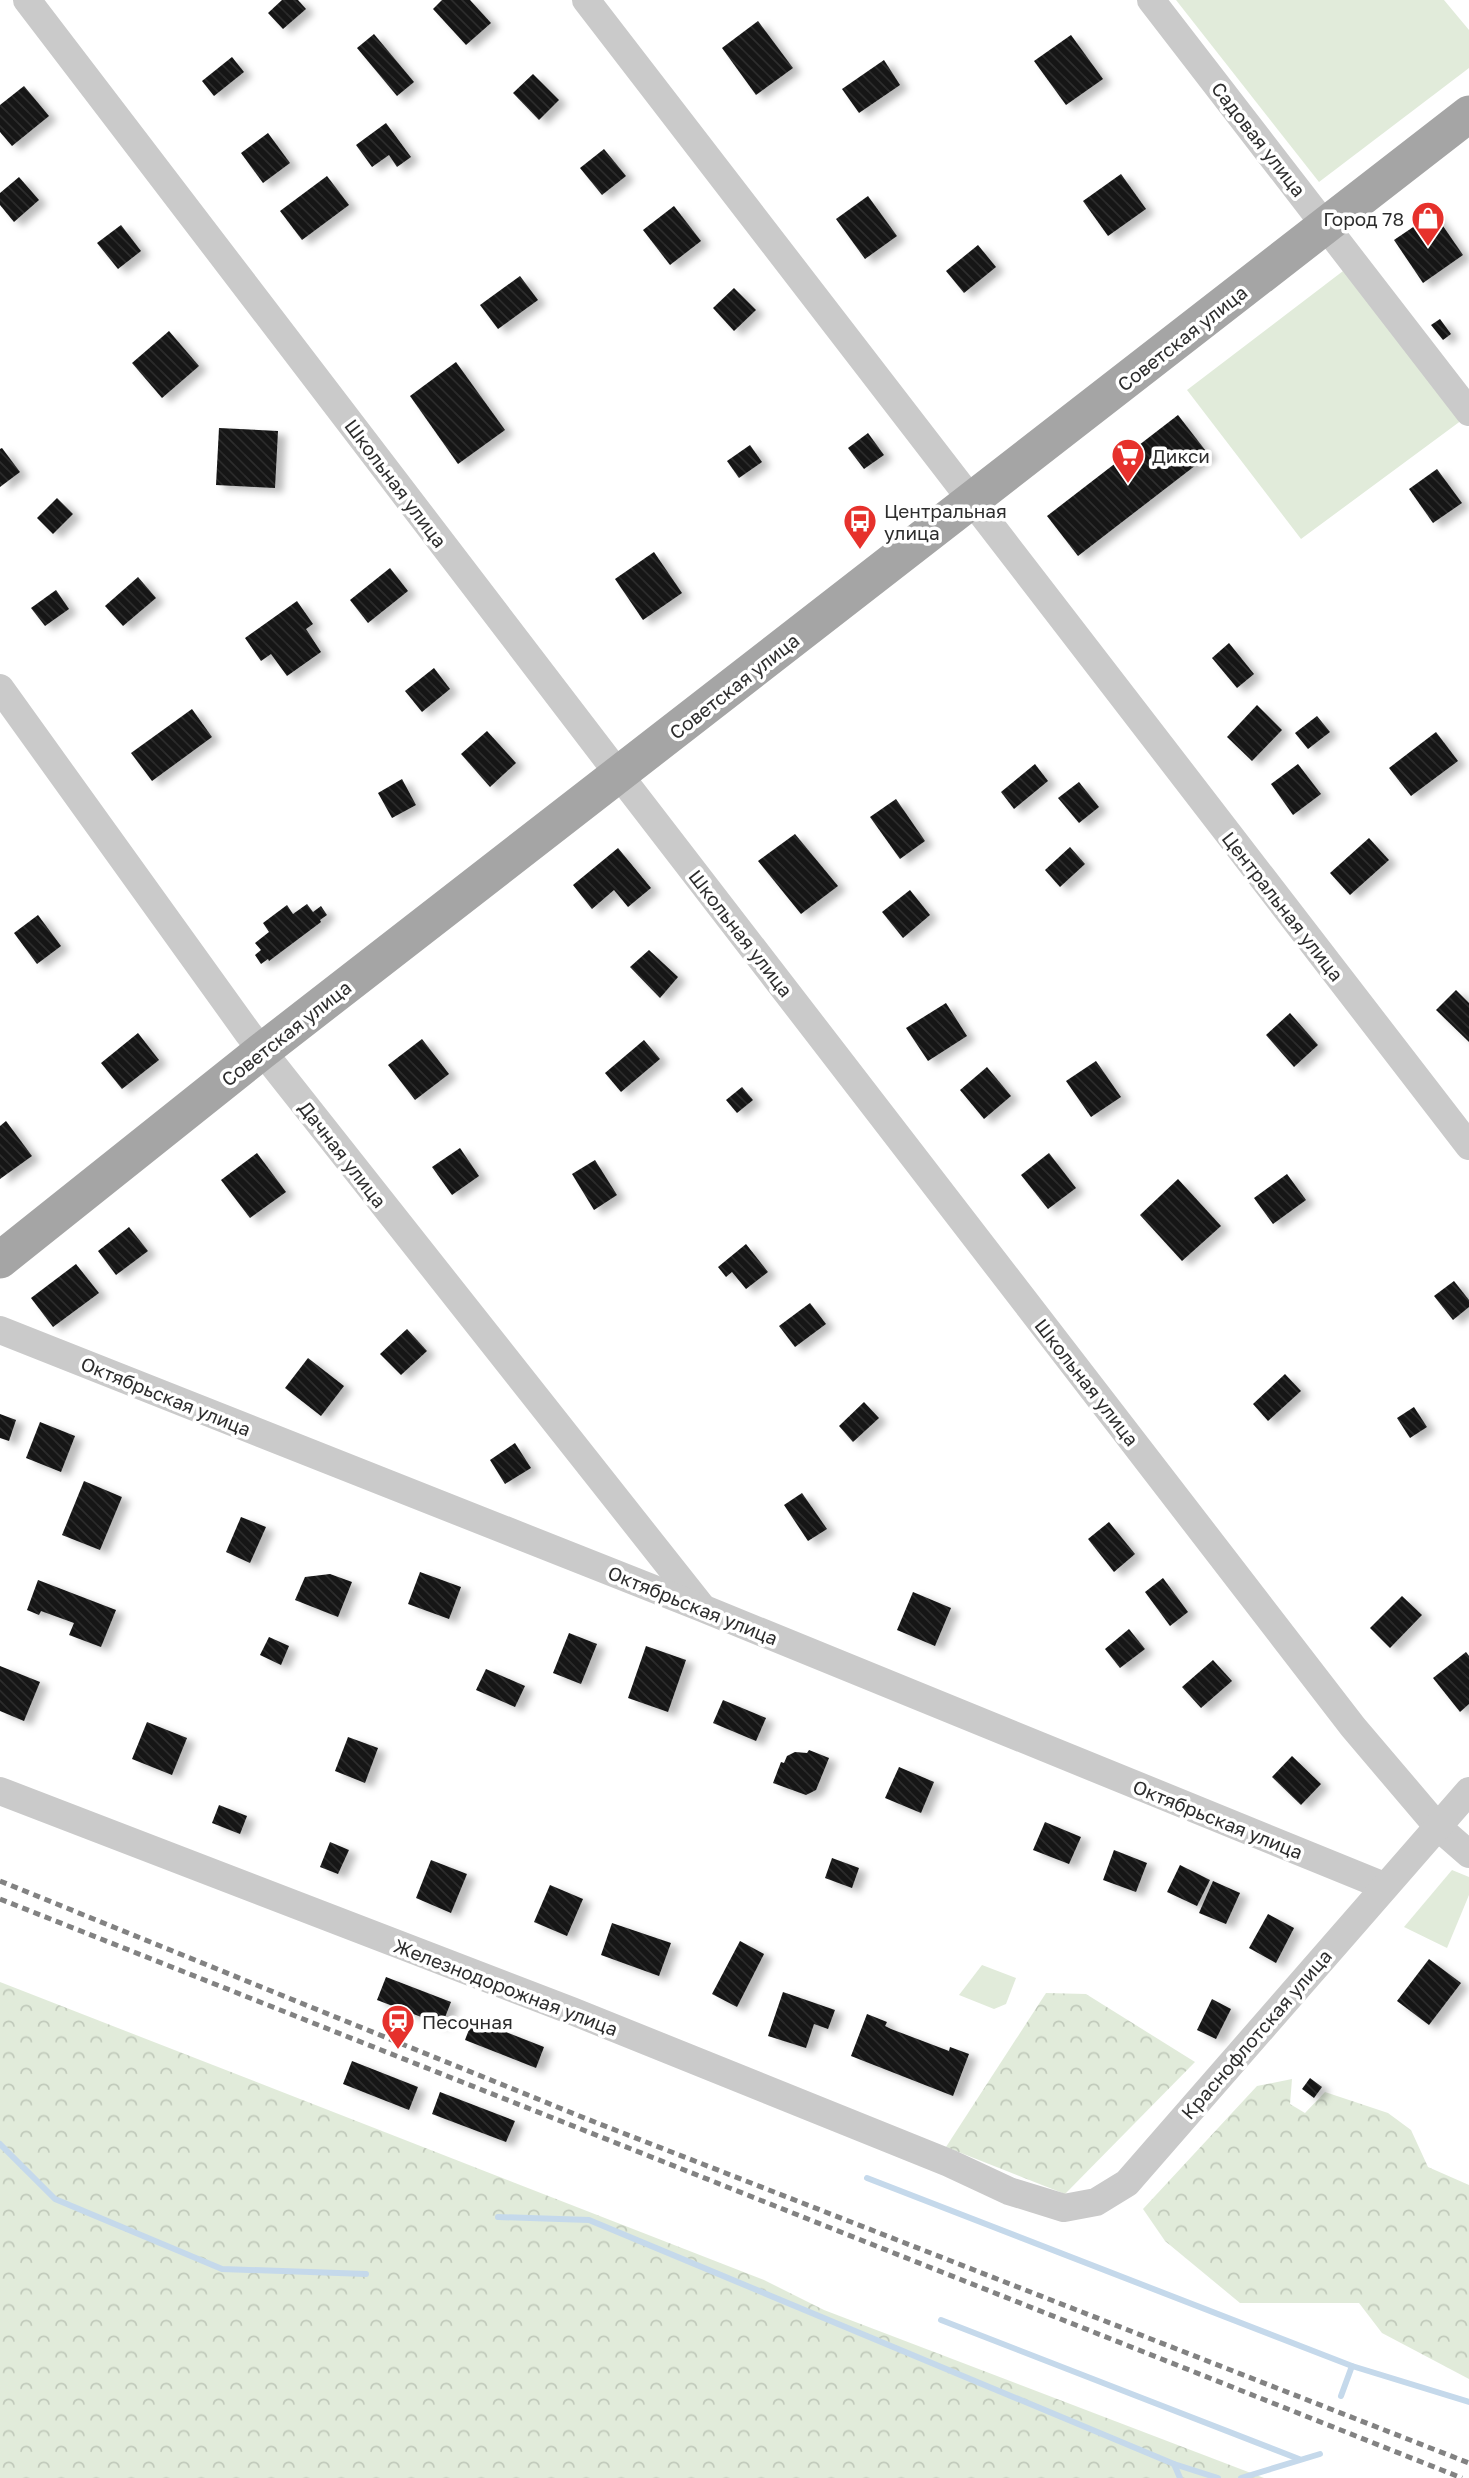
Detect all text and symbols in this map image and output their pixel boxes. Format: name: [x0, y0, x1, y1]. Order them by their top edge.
street label: Садовая улица: [1207, 77, 1311, 201]
shop icon: Город 78: [1409, 199, 1447, 248]
place label: Город 78: [1323, 207, 1404, 230]
street label: Советская улица: [1113, 280, 1251, 396]
street label: Школьная улица: [340, 414, 452, 552]
supermarket icon: Дикси: [1109, 436, 1147, 485]
place label: Дикси: [1152, 444, 1210, 467]
place label: Центральная улица: [884, 499, 1007, 544]
bus stop icon: Центральная улица: [841, 502, 879, 551]
street label: Советская улица: [665, 628, 803, 744]
street label: Центральная улица: [1217, 827, 1349, 985]
street label: Школьная улица: [684, 865, 798, 1001]
street label: Советская улица: [217, 975, 355, 1091]
street label: Дачная улица: [294, 1096, 392, 1212]
street label: Школьная улица: [1030, 1314, 1144, 1450]
street label: Октябрьская улица: [78, 1351, 254, 1441]
street label: Октябрьская улица: [605, 1560, 781, 1650]
street label: Октябрьская улица: [1130, 1774, 1306, 1864]
street label: Железнодорожная улица: [391, 1934, 621, 2040]
street label: Краснофлотская улица: [1176, 1944, 1336, 2124]
station icon: Песочная: [379, 2002, 417, 2051]
place label: Песочная: [422, 2010, 513, 2033]

